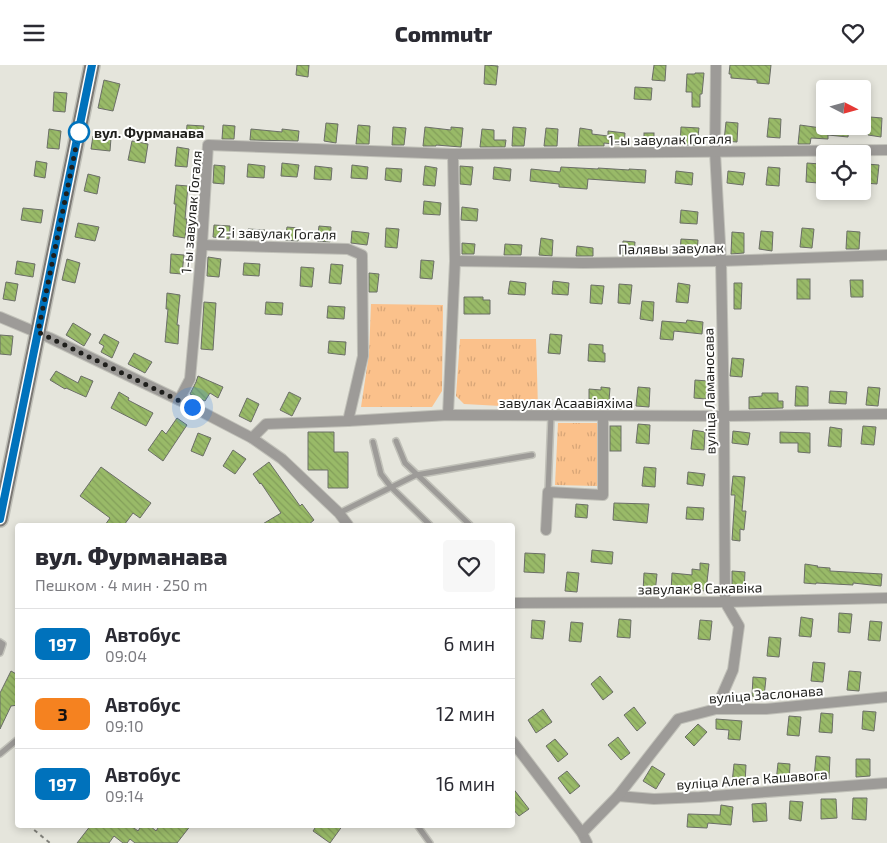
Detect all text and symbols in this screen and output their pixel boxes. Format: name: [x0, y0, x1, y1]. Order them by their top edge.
icon: menu: [20, 19, 48, 47]
icon: heart: [839, 19, 867, 47]
text: Commutr: [395, 20, 492, 46]
north arrow: [816, 80, 871, 135]
map controls: [816, 80, 871, 200]
marker: вул. Фурманава: [68, 121, 90, 143]
place label: вул. Фурманава: [94, 124, 204, 141]
street label: 1-ы завулак Гогаля: [608, 129, 732, 149]
button: locate: [816, 145, 871, 200]
street label: 1-ы завулак Гогаля: [177, 150, 205, 274]
street label: 2-і завулак Гогаля: [217, 223, 337, 243]
street label: Палявы завулак: [618, 239, 725, 257]
street label: вуліца Ламаносава: [699, 328, 719, 454]
street label: завулак Асаавіяхіма: [499, 394, 633, 411]
your location: [180, 395, 205, 420]
button: heart: [443, 540, 495, 592]
text: вул. Фурманава: [35, 541, 228, 570]
text: Пешком · 4 мин · 250 m: [35, 575, 208, 594]
street label: завулак 8 Сакавіка: [638, 578, 762, 598]
text: Автобус: [105, 623, 181, 646]
text: 6 мин: [443, 632, 495, 655]
text: 197: [49, 633, 76, 655]
text: 09:04: [105, 646, 147, 665]
street label: вуліца Заслонава: [708, 682, 824, 706]
text: Автобус: [105, 693, 181, 716]
text: 12 мин: [436, 702, 495, 725]
text: 3: [57, 703, 68, 725]
text: 09:10: [105, 716, 144, 735]
text: Автобус: [105, 763, 181, 786]
street label: вуліца Алега Кашавога: [676, 765, 828, 793]
text: 16 мин: [436, 772, 495, 795]
text: 197: [49, 773, 76, 795]
text: 09:14: [105, 786, 144, 805]

